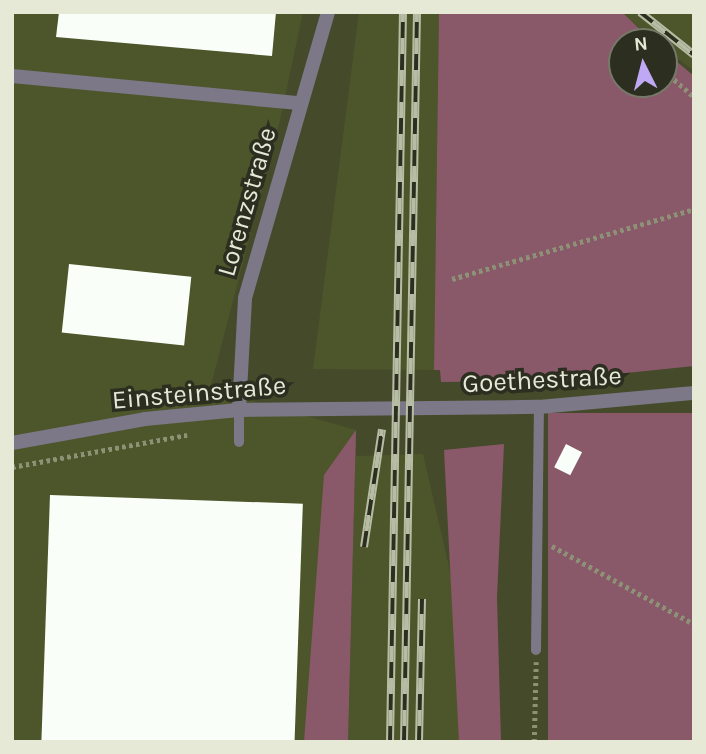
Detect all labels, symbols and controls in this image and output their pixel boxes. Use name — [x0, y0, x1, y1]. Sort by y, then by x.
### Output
north arrow — [608, 28, 678, 98]
text: N — [633, 32, 649, 56]
street label: Lorenzstraße — [211, 124, 283, 280]
street label: Goethestraße — [462, 360, 622, 400]
street label: Einsteinstraße — [111, 370, 287, 416]

